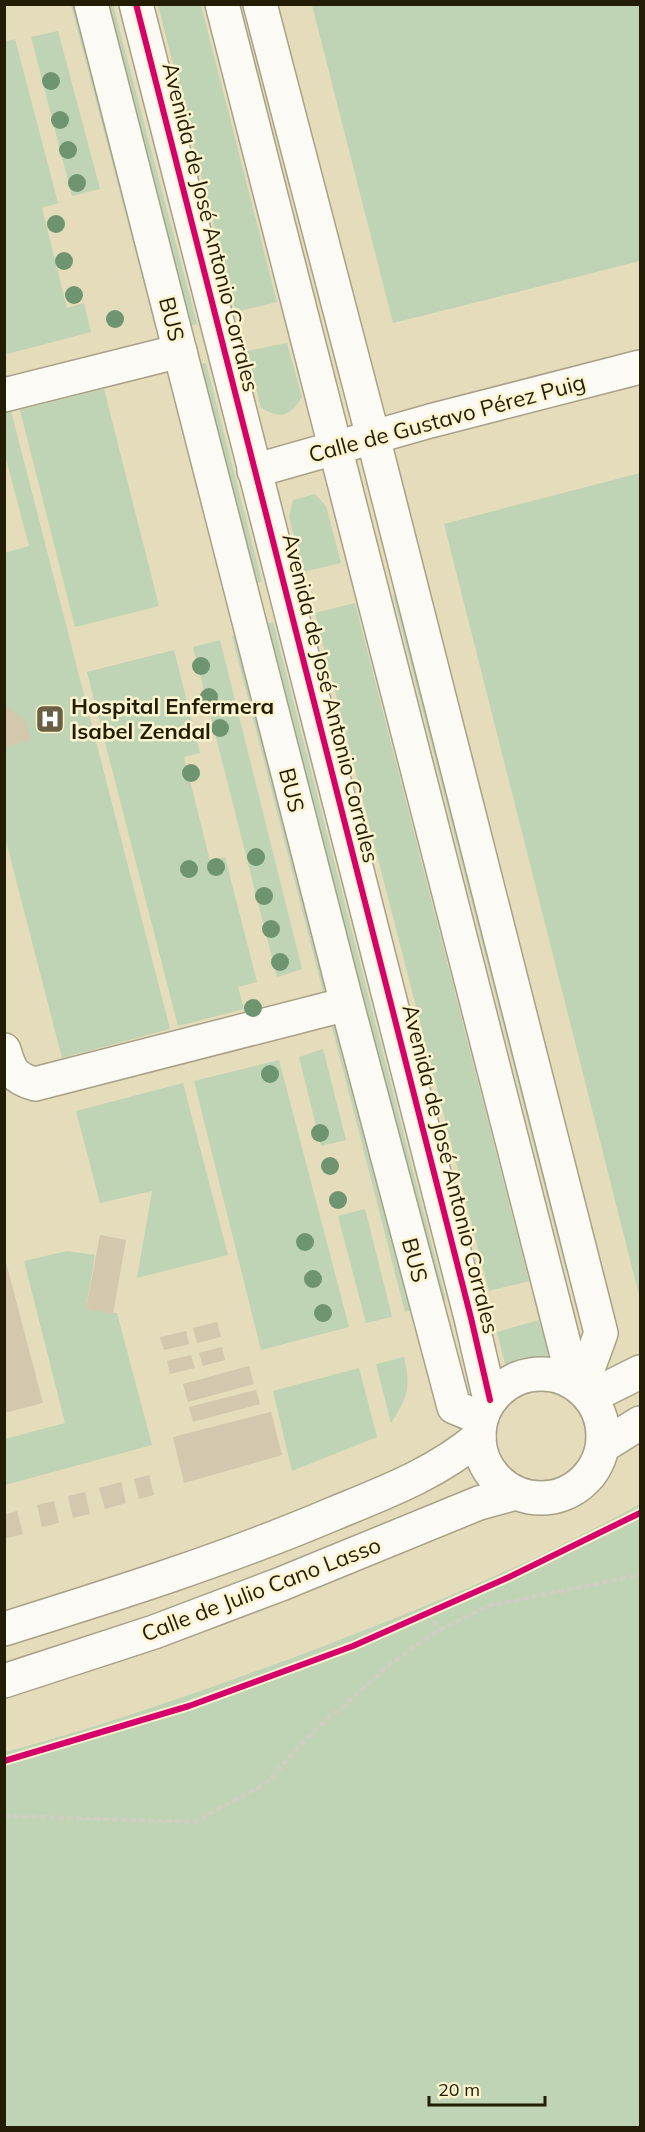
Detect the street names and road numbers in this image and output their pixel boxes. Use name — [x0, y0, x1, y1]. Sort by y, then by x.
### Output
street label: Avenida de José Antonio Corrales — [156, 59, 266, 395]
street label: BUS — [153, 294, 191, 344]
street label: Calle de Gustavo Pérez Puig — [306, 368, 588, 468]
street label: Avenida de José Antonio Corrales — [276, 530, 386, 866]
street label: BUS — [273, 765, 311, 815]
street label: Avenida de José Antonio Corrales — [396, 1001, 506, 1337]
street label: BUS — [396, 1235, 434, 1285]
street label: Calle de Julio Cano Lasso — [137, 1530, 385, 1648]

